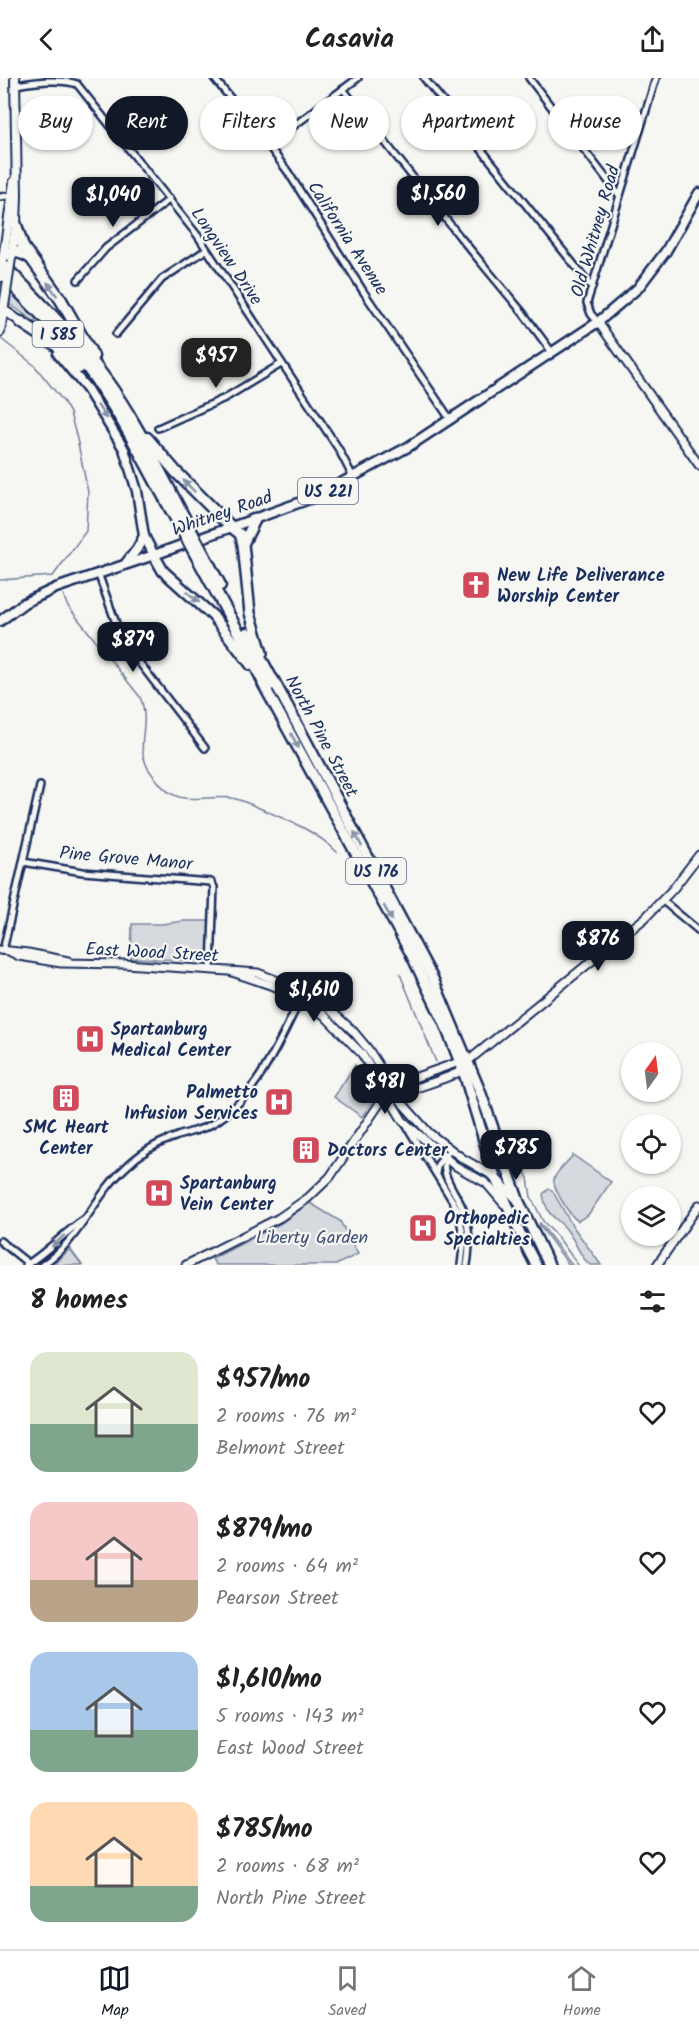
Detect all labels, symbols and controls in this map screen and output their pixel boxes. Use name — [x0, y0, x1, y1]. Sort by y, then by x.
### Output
text: Casavia — [305, 18, 394, 61]
icon: back — [30, 23, 63, 56]
icon: share — [636, 23, 669, 56]
chip: Buy — [18, 96, 93, 150]
chip: Rent — [105, 96, 188, 150]
chip: Filters — [200, 96, 297, 150]
chip: New — [309, 96, 389, 150]
chip: Apartment — [401, 96, 536, 150]
chip: House — [548, 96, 642, 150]
street label: Old Whitney Road — [564, 161, 629, 301]
street label: California Avenue — [299, 176, 395, 302]
pin: $1,560 — [389, 176, 487, 227]
pin: $1,040 — [64, 177, 162, 228]
text: $1,560 — [411, 179, 465, 211]
text: $1,040 — [86, 180, 140, 212]
street label: Longview Drive — [182, 202, 269, 312]
one-way arrow — [46, 281, 58, 297]
road number: I 585 — [32, 321, 84, 347]
pin: $957 — [180, 338, 252, 389]
text: $957 — [195, 341, 237, 373]
one-way arrow — [96, 404, 107, 420]
road number: US 221 — [298, 478, 358, 504]
one-way arrow — [183, 480, 197, 494]
street label: Whitney Road — [168, 483, 278, 545]
place label: New Life Deliverance Worship Center — [497, 562, 665, 612]
church icon: New Life Deliverance Worship Center — [460, 569, 492, 601]
one-way arrow — [185, 590, 200, 603]
pin: $879 — [97, 622, 169, 673]
text: $879 — [111, 625, 155, 657]
street label: North Pine Street — [276, 670, 366, 804]
one-way arrow — [290, 733, 300, 750]
one-way arrow — [353, 830, 363, 847]
street label: Pine Grove Manor — [58, 839, 195, 880]
road number: US 176 — [346, 858, 406, 884]
one-way arrow — [383, 904, 393, 921]
pin: $876 — [562, 921, 634, 972]
text: $876 — [576, 924, 620, 956]
street label: East Wood Street — [85, 936, 220, 972]
pin: $1,610 — [265, 972, 363, 1023]
text: $1,610 — [289, 975, 339, 1007]
place label: Spartanburg Medical Center — [111, 1016, 232, 1066]
hospital icon: Spartanburg Medical Center — [74, 1023, 106, 1055]
north arrow — [621, 1042, 681, 1102]
map controls — [621, 1042, 681, 1246]
pin: $981 — [349, 1064, 421, 1115]
text: $981 — [365, 1067, 405, 1099]
place label: Palmetto Infusion Services — [124, 1079, 259, 1129]
building icon: SMC Heart Center — [50, 1082, 82, 1114]
hospital icon: Palmetto Infusion Services — [263, 1086, 295, 1118]
place label: SMC Heart Center — [23, 1114, 110, 1164]
button: locate — [621, 1114, 681, 1174]
pin: $785 — [480, 1130, 552, 1181]
text: $785 — [494, 1133, 538, 1165]
building icon: Doctors Center — [290, 1134, 322, 1166]
place label: Doctors Center — [327, 1137, 449, 1166]
place label: Spartanburg Vein Center — [180, 1170, 277, 1220]
hospital icon: Spartanburg Vein Center — [143, 1177, 175, 1209]
button: layers — [621, 1186, 681, 1246]
place label: Orthopedic Specialties — [444, 1205, 530, 1255]
hospital icon: Orthopedic Specialties — [407, 1212, 439, 1244]
park label: Liberty Garden — [256, 1224, 368, 1253]
one-way arrow — [51, 1234, 66, 1247]
text: 8 homes — [30, 1280, 128, 1322]
icon: filters — [636, 1285, 669, 1318]
text: $957/mo — [216, 1359, 310, 1401]
icon: home — [78, 1376, 150, 1448]
icon: heart — [636, 1396, 669, 1429]
text: 2 rooms · 76 m² — [216, 1401, 356, 1433]
text: Belmont Street — [216, 1433, 345, 1465]
text: $879/mo — [216, 1509, 313, 1551]
icon: home — [78, 1526, 150, 1598]
icon: heart — [636, 1546, 669, 1579]
text: 2 rooms · 64 m² — [216, 1551, 358, 1583]
text: Pearson Street — [216, 1583, 339, 1615]
text: $1,610/mo — [216, 1659, 322, 1701]
icon: home — [78, 1676, 150, 1748]
icon: heart — [636, 1696, 669, 1729]
text: 5 rooms · 143 m² — [216, 1701, 364, 1733]
text: East Wood Street — [216, 1733, 364, 1765]
text: $785/mo — [216, 1809, 313, 1851]
icon: home — [78, 1826, 150, 1898]
icon: heart — [636, 1846, 669, 1879]
text: 2 rooms · 68 m² — [216, 1851, 359, 1883]
text: North Pine Street — [216, 1883, 366, 1915]
tab: Map — [98, 1962, 131, 2023]
tab: Saved — [328, 1962, 366, 2023]
tab: Home — [563, 1962, 601, 2023]

